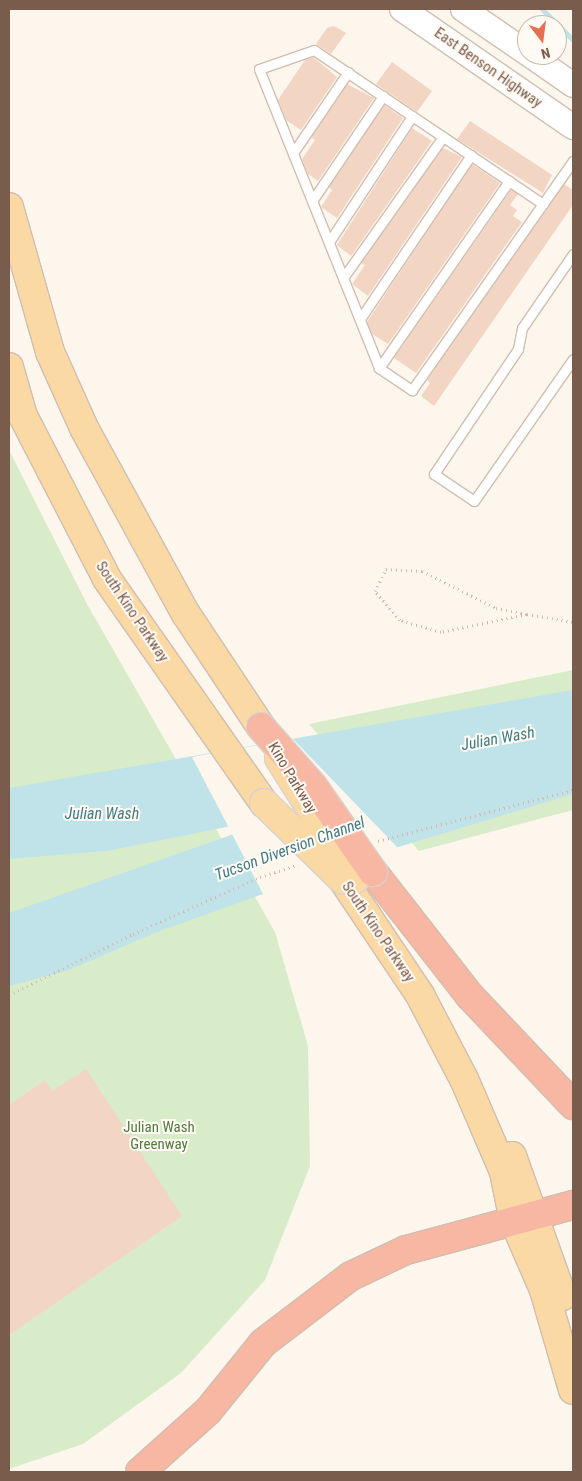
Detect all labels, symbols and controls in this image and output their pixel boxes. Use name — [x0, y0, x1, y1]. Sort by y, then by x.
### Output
north arrow — [517, 15, 567, 65]
street label: East Benson Highway — [431, 24, 545, 112]
text: N — [539, 45, 552, 62]
street label: South Kino Parkway — [92, 558, 172, 666]
water label: Julian Wash — [460, 723, 536, 755]
street label: Kino Parkway — [264, 739, 320, 817]
water label: Julian Wash — [65, 804, 139, 824]
water label: Tucson Diversion Channel — [212, 813, 368, 885]
street label: South Kino Parkway — [338, 878, 418, 986]
park label: Julian Wash Greenway — [123, 1118, 195, 1153]

